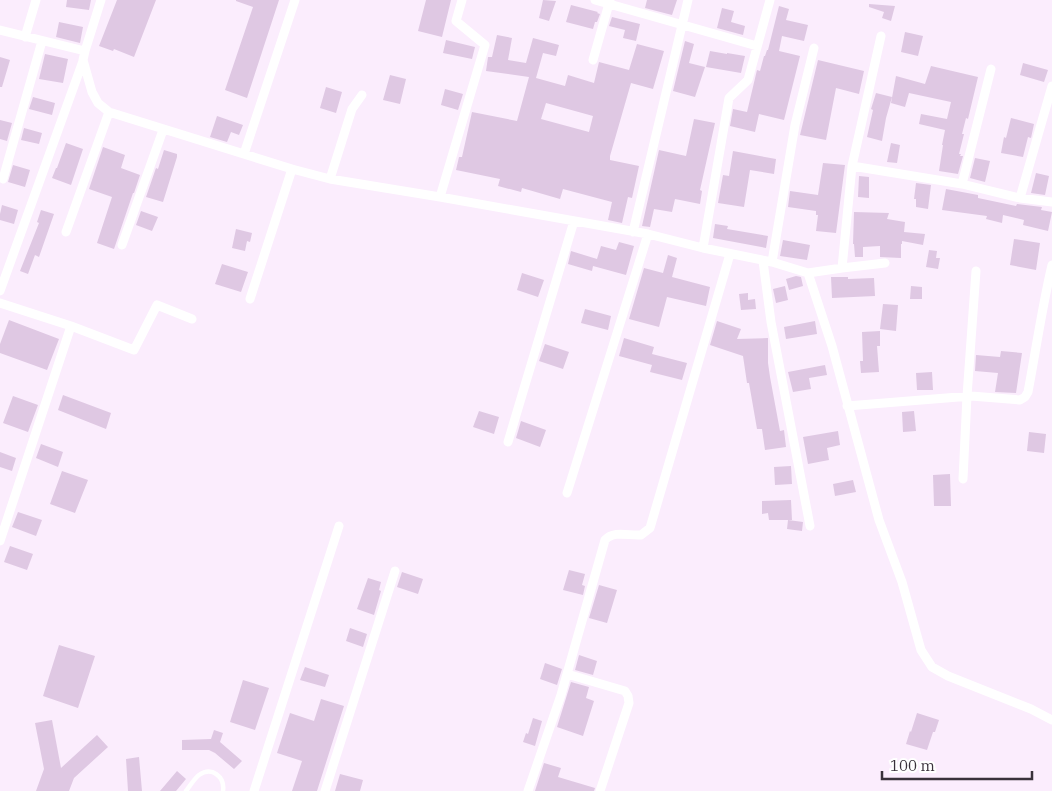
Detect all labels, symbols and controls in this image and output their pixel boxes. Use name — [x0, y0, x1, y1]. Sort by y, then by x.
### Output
scale bar — [882, 748, 1032, 780]
text: 100 m — [890, 756, 935, 775]

